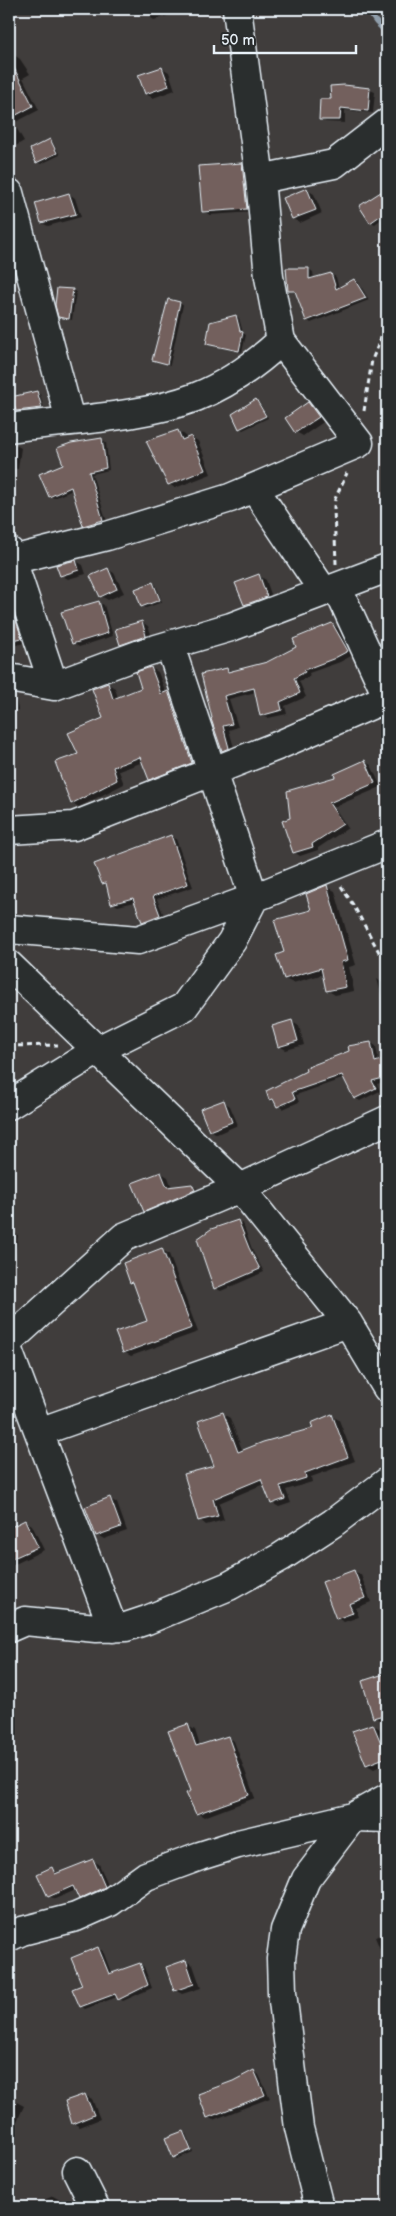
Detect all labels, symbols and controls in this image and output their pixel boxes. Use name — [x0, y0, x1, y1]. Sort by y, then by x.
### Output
scale bar — [214, 22, 356, 54]
text: 50 m — [221, 31, 255, 50]

